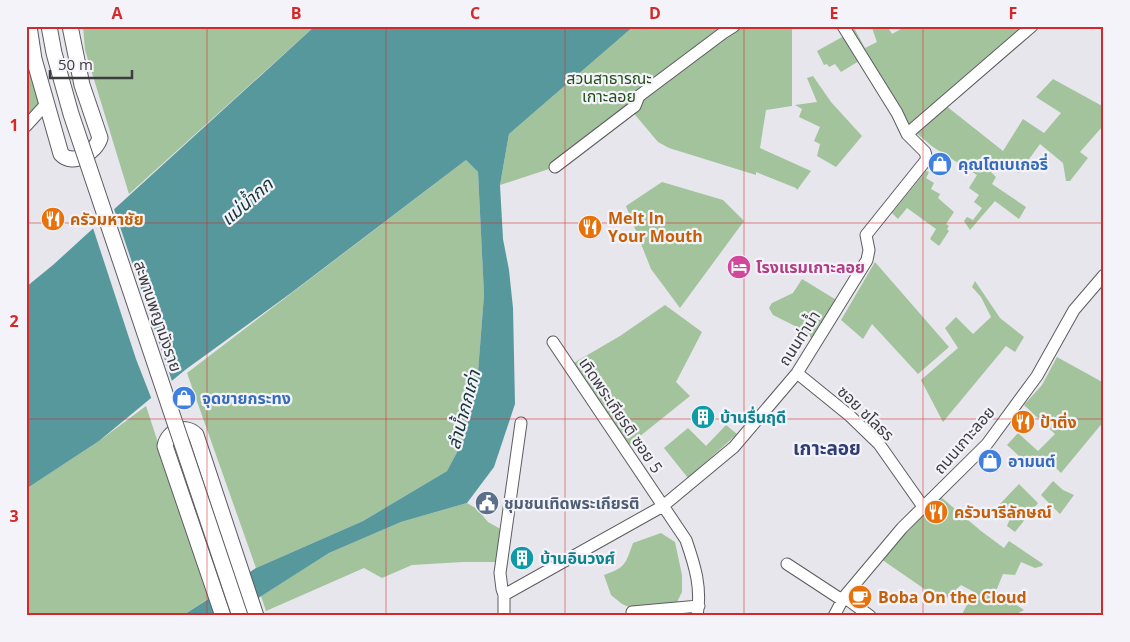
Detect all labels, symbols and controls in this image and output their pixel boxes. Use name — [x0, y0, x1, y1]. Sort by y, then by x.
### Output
text: A — [111, 2, 123, 24]
text: B — [291, 2, 301, 24]
text: C — [470, 2, 480, 24]
text: D — [649, 2, 661, 24]
text: E — [830, 2, 839, 24]
text: F — [1009, 2, 1017, 24]
scale bar — [50, 48, 132, 80]
text: 50 m — [58, 54, 93, 74]
park label: สวนสาธารณะ เกาะลอย — [566, 67, 652, 107]
text: 1 — [9, 114, 19, 136]
shop icon: คุณโตเบเกอรี่ — [927, 151, 953, 177]
place label: คุณโตเบเกอรี่ — [958, 153, 1048, 175]
water label: แม่น้ำกก — [215, 171, 278, 230]
restaurant icon: ครัวมหาชัย — [40, 206, 66, 232]
place label: Melt In Your Mouth — [608, 207, 703, 247]
place label: ครัวมหาชัย — [70, 208, 144, 230]
restaurant icon: Melt In Your Mouth — [577, 214, 603, 240]
hotel icon: โรงแรมเกาะลอย — [726, 254, 752, 280]
place label: โรงแรมเกาะลอย — [756, 256, 865, 278]
street label: สะพานพญามังราย — [129, 257, 187, 375]
street label: ถนนท่าน้ำ — [773, 306, 825, 370]
text: 2 — [9, 310, 19, 332]
street label: เทิดพระเกียรติ ซอย 5 — [574, 353, 668, 477]
water label: ลำน้ำกกเก่า — [441, 367, 485, 452]
street label: ซอย ชโลธร — [833, 380, 899, 446]
shop icon: จุดขายกระทง — [171, 385, 197, 411]
place label: จุดขายกระทง — [202, 387, 291, 409]
street label: ถนนเกาะลอย — [928, 401, 1000, 479]
building icon: บ้านรื่นฤดี — [690, 404, 716, 430]
place label: บ้านรื่นฤดี — [720, 406, 786, 428]
restaurant icon: ป้าติ่ง — [1010, 409, 1036, 435]
place label: ป้าติ่ง — [1040, 411, 1077, 433]
district label: เกาะลอย — [793, 435, 861, 461]
shop icon: อามนต์ — [977, 448, 1003, 474]
place label: อามนต์ — [1008, 450, 1056, 472]
public building icon: ชุมชนเทิดพระเกียรติ — [474, 490, 500, 516]
place label: ชุมชนเทิดพระเกียรติ — [504, 492, 640, 514]
restaurant icon: ครัวนารีลักษณ์ — [923, 499, 949, 525]
place label: ครัวนารีลักษณ์ — [954, 501, 1052, 523]
text: 3 — [9, 505, 19, 527]
building icon: บ้านอินวงศ์ — [509, 545, 535, 571]
place label: บ้านอินวงศ์ — [540, 547, 615, 569]
cafe icon: Boba On the Cloud — [847, 584, 873, 610]
place label: Boba On the Cloud — [878, 586, 1027, 608]

